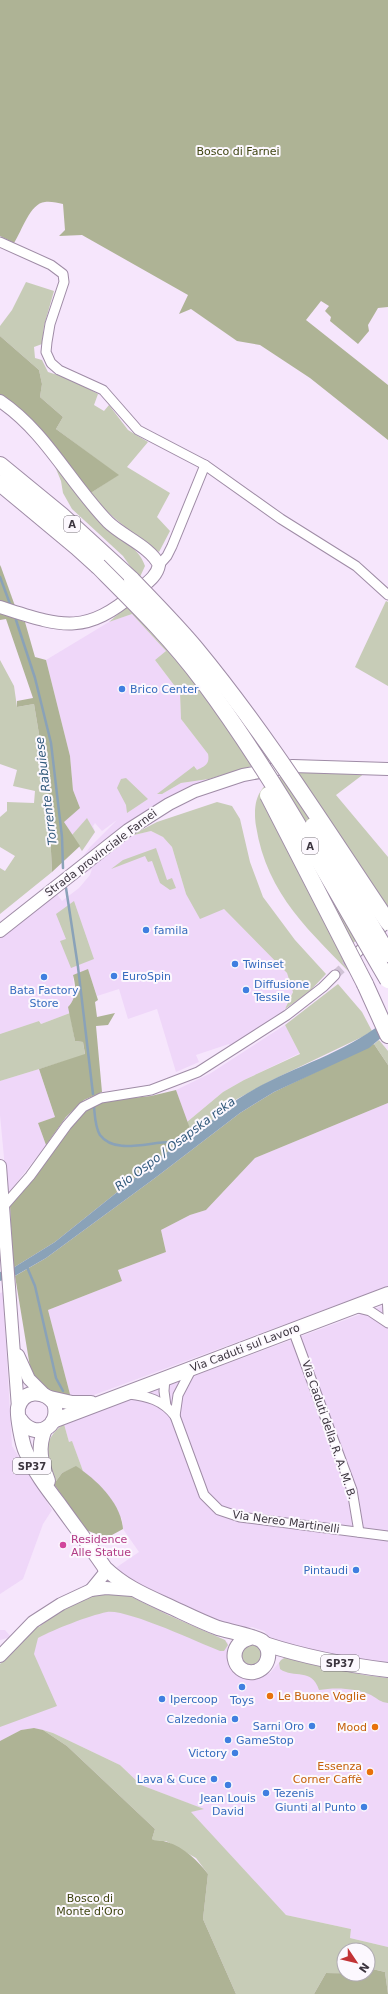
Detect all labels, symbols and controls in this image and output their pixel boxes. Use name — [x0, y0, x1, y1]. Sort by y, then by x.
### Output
park label: Bosco di Farnei — [197, 145, 280, 158]
road number: A — [64, 516, 80, 532]
place label: Brico Center — [130, 683, 199, 696]
marker: Brico Center — [117, 684, 127, 694]
water label: Torrente Rabuiese — [32, 736, 60, 846]
street label: Strada provinciale Farnei — [43, 807, 159, 899]
road number: A — [302, 838, 318, 854]
place label: famila — [154, 924, 188, 937]
marker: famila — [141, 925, 151, 935]
place label: Twinset — [242, 958, 284, 971]
marker: Twinset — [230, 959, 240, 969]
place label: EuroSpin — [122, 970, 171, 983]
marker: EuroSpin — [109, 971, 119, 981]
marker: Bata Factory Store — [39, 972, 49, 982]
place label: Diffusione Tessile — [253, 978, 310, 1004]
place label: Bata Factory Store — [9, 984, 79, 1010]
marker: Diffusione Tessile — [241, 985, 251, 995]
water label: Rio Ospo / Osapska reka — [112, 1094, 238, 1194]
street label: Via Caduti sul Lavoro — [188, 1321, 302, 1375]
street label: Via Caduti della R. A. M. B. — [299, 1359, 359, 1501]
road number: SP37 — [13, 1458, 51, 1474]
street label: Via Nereo Martinelli — [232, 1508, 340, 1536]
place label: Residence Alle Statue — [71, 1533, 131, 1559]
marker: Residence Alle Statue — [58, 1540, 68, 1550]
place label: Pintaudi — [304, 1564, 348, 1577]
marker: Pintaudi — [351, 1565, 361, 1575]
road number: SP37 — [321, 1655, 359, 1671]
marker: Toys — [237, 1682, 247, 1692]
place label: Le Buone Voglie — [278, 1690, 366, 1703]
marker: Le Buone Voglie — [265, 1691, 275, 1701]
place label: Ipercoop — [170, 1693, 218, 1706]
marker: Ipercoop — [157, 1694, 167, 1704]
place label: Toys — [229, 1694, 254, 1707]
place label: Calzedonia — [167, 1713, 227, 1726]
marker: Calzedonia — [230, 1714, 240, 1724]
place label: Sarni Oro — [253, 1720, 304, 1733]
marker: Sarni Oro — [307, 1721, 317, 1731]
place label: Mood — [337, 1721, 367, 1734]
marker: Mood — [370, 1722, 380, 1732]
place label: GameStop — [236, 1734, 294, 1747]
marker: GameStop — [223, 1735, 233, 1745]
place label: Victory — [189, 1747, 227, 1760]
marker: Victory — [230, 1748, 240, 1758]
place label: Essenza Corner Caffè — [293, 1760, 362, 1786]
marker: Essenza Corner Caffè — [365, 1767, 375, 1777]
place label: Lava & Cuce — [137, 1773, 206, 1786]
marker: Lava & Cuce — [209, 1774, 219, 1784]
marker: Jean Louis David — [223, 1780, 233, 1790]
place label: Tezenis — [273, 1787, 314, 1800]
marker: Tezenis — [261, 1788, 271, 1798]
place label: Jean Louis David — [199, 1792, 256, 1818]
place label: Giunti al Punto — [275, 1801, 356, 1814]
marker: Giunti al Punto — [359, 1802, 369, 1812]
park label: Bosco di Monte d'Oro — [56, 1892, 124, 1918]
north arrow — [336, 1942, 376, 1982]
text: N — [356, 1960, 372, 1975]

